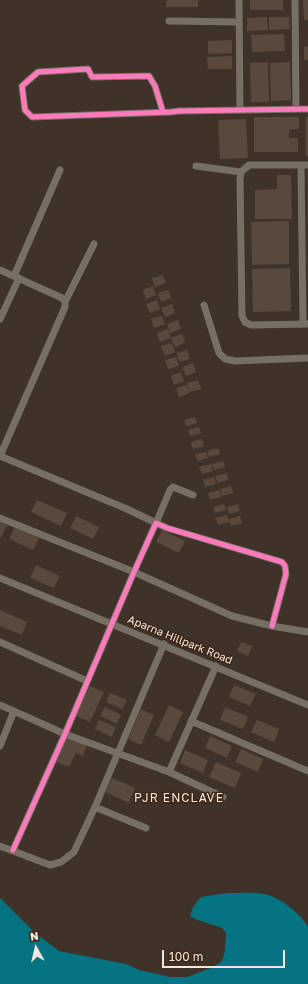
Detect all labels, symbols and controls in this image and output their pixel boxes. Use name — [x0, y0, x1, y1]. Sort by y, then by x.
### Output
street label: Aparna Hillpark Road — [126, 613, 234, 667]
district label: PJR ENCLAVE — [134, 791, 224, 805]
north arrow — [16, 928, 56, 968]
text: N — [29, 929, 39, 943]
scale bar — [164, 942, 287, 968]
text: 100 m — [169, 949, 203, 964]

